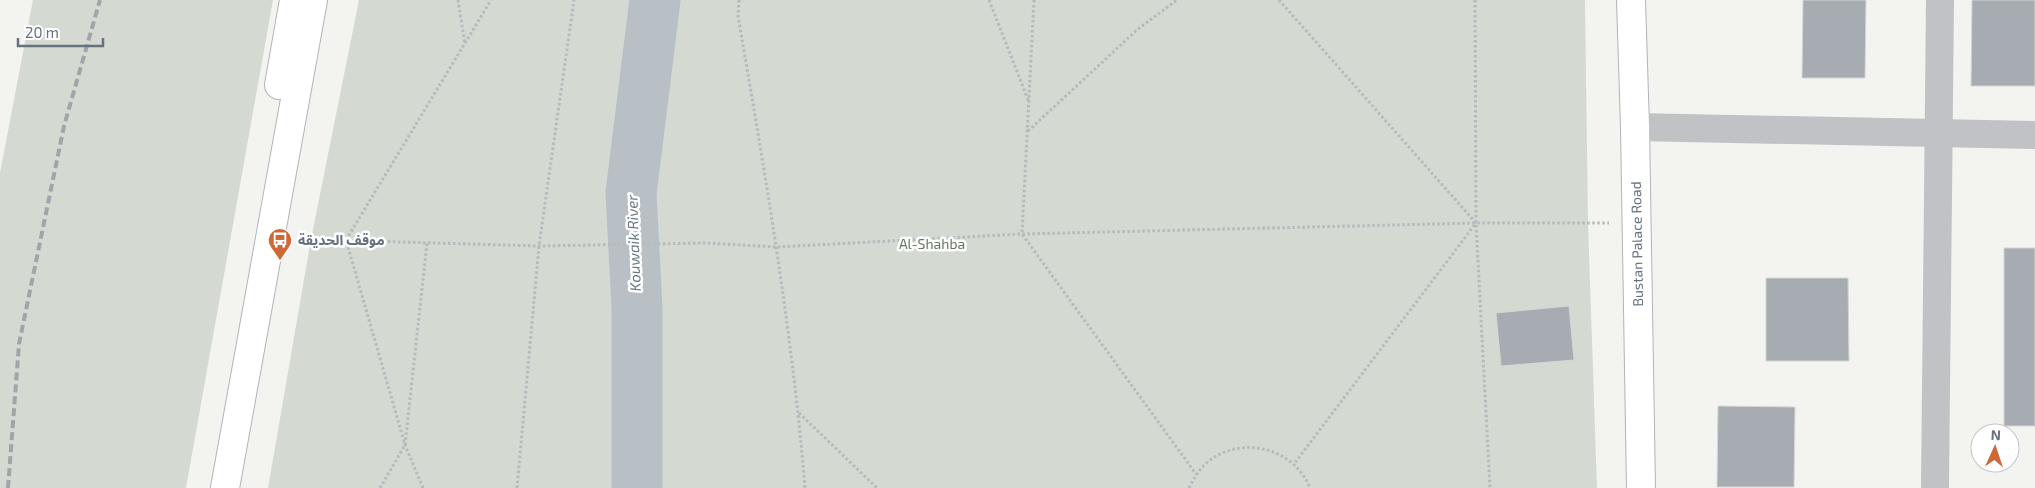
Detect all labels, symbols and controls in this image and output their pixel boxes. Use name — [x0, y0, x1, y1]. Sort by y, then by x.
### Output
scale bar — [18, 15, 102, 47]
text: 20 m — [25, 23, 59, 41]
street label: Bustan Palace Road — [1627, 181, 1646, 307]
water label: Kouwaik River — [622, 193, 644, 292]
bus stop icon: موقف الحديقة — [267, 227, 293, 261]
place label: موقف الحديقة — [298, 231, 385, 248]
park label: Al-Shahba — [899, 235, 965, 252]
north arrow — [1970, 423, 2020, 473]
text: N — [1990, 426, 2001, 443]

